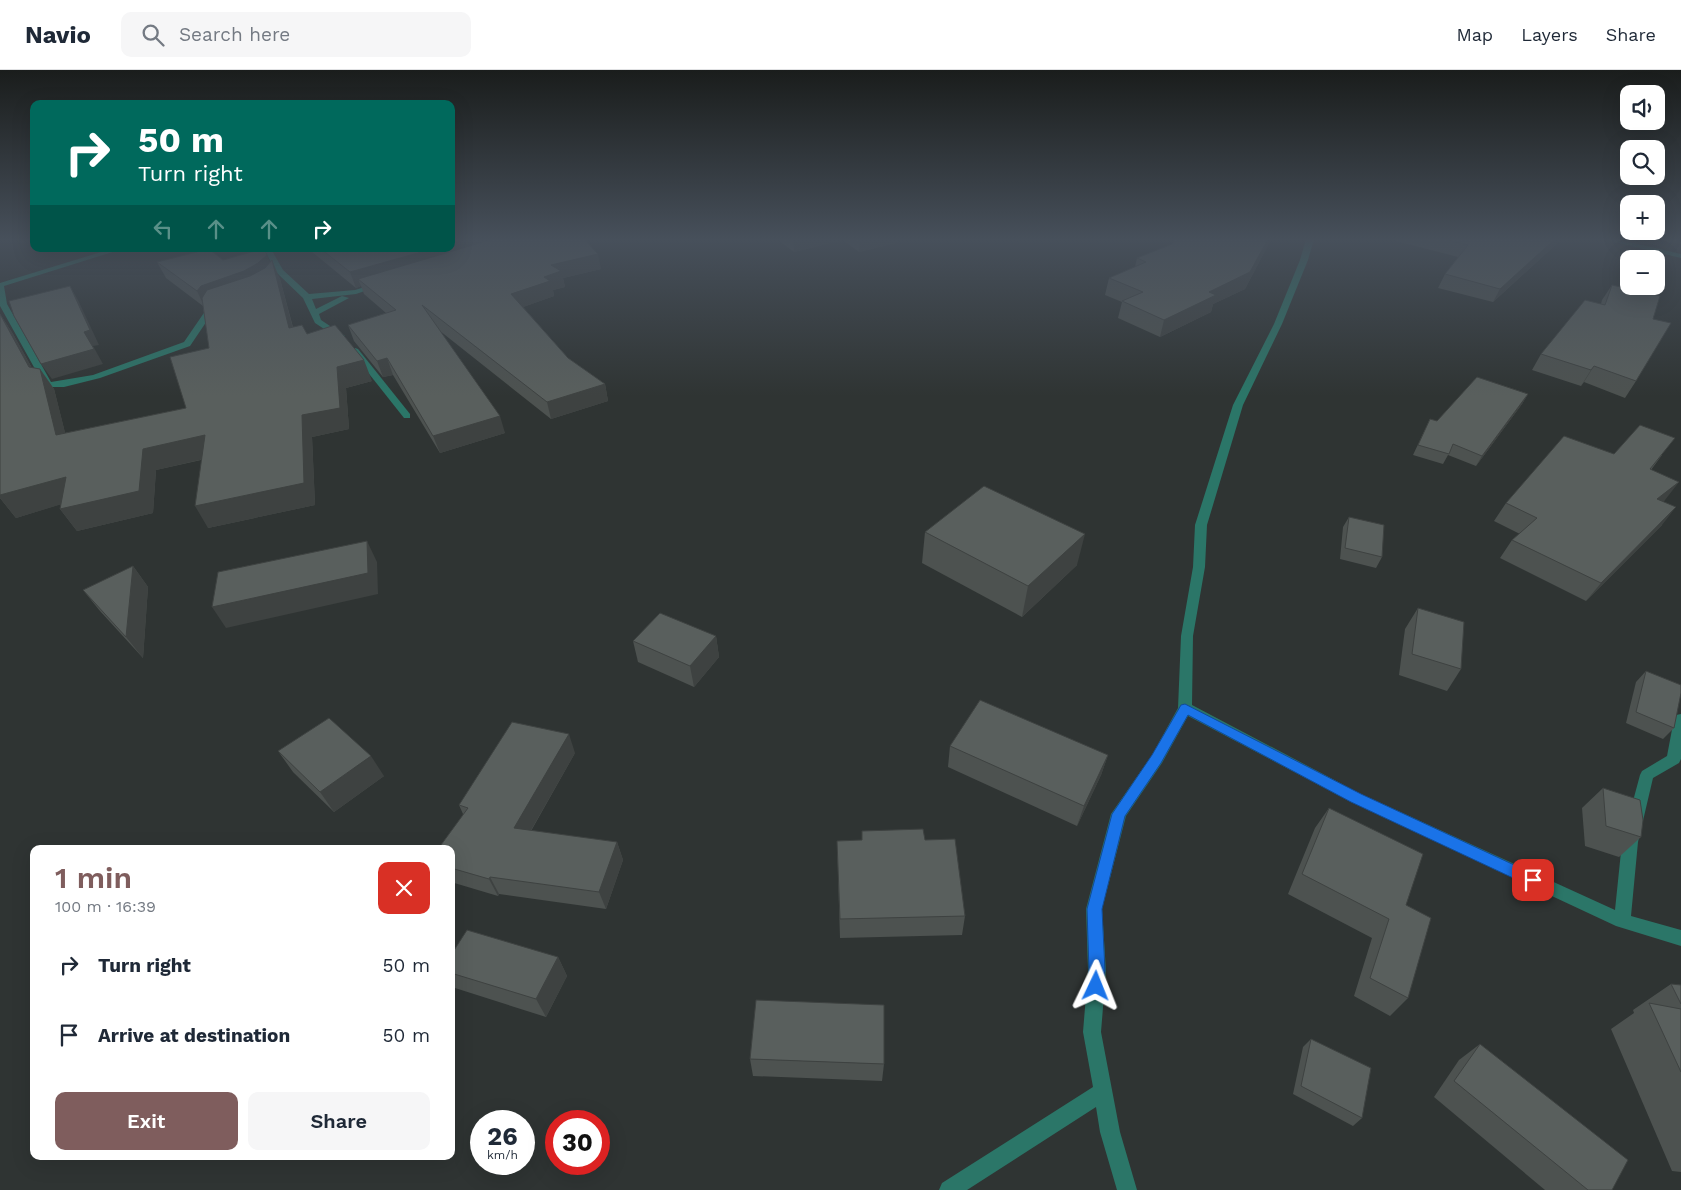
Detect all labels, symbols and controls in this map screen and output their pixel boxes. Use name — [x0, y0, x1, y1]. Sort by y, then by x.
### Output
search box — [121, 12, 471, 57]
text: Navio — [25, 21, 91, 49]
icon: search — [139, 21, 167, 49]
text: Search here — [179, 23, 290, 46]
text: Map — [1456, 24, 1493, 45]
text: Layers — [1521, 24, 1578, 45]
text: Share — [1606, 24, 1656, 45]
map controls — [1620, 85, 1665, 295]
button: sound — [1620, 85, 1665, 130]
text: 50 m — [138, 119, 224, 161]
icon: right — [55, 120, 120, 185]
button: search — [1620, 140, 1665, 185]
text: Turn right — [138, 161, 243, 186]
button: + — [1620, 195, 1665, 240]
icon: left — [149, 215, 177, 243]
icon: ahead — [202, 215, 230, 243]
icon: ahead — [255, 215, 283, 243]
icon: right — [308, 215, 336, 243]
button: − — [1620, 250, 1665, 295]
pin — [1512, 859, 1554, 901]
text: 1 min — [55, 860, 132, 895]
button: close — [378, 862, 430, 914]
icon: arrive — [1519, 866, 1547, 894]
text: 100 m · 16:39 — [55, 897, 156, 916]
icon: right — [55, 951, 83, 979]
text: Turn right — [98, 954, 191, 977]
text: 50 m — [383, 954, 430, 977]
position arrow — [1069, 959, 1121, 1011]
icon: arrive — [55, 1021, 83, 1049]
text: Arrive at destination — [98, 1024, 290, 1047]
text: 50 m — [383, 1024, 430, 1047]
button: Exit — [55, 1092, 238, 1150]
button: Share — [248, 1092, 430, 1150]
speed limit sign: 30 — [545, 1110, 610, 1175]
text: 26 — [487, 1122, 518, 1151]
text: km/h — [487, 1148, 518, 1162]

